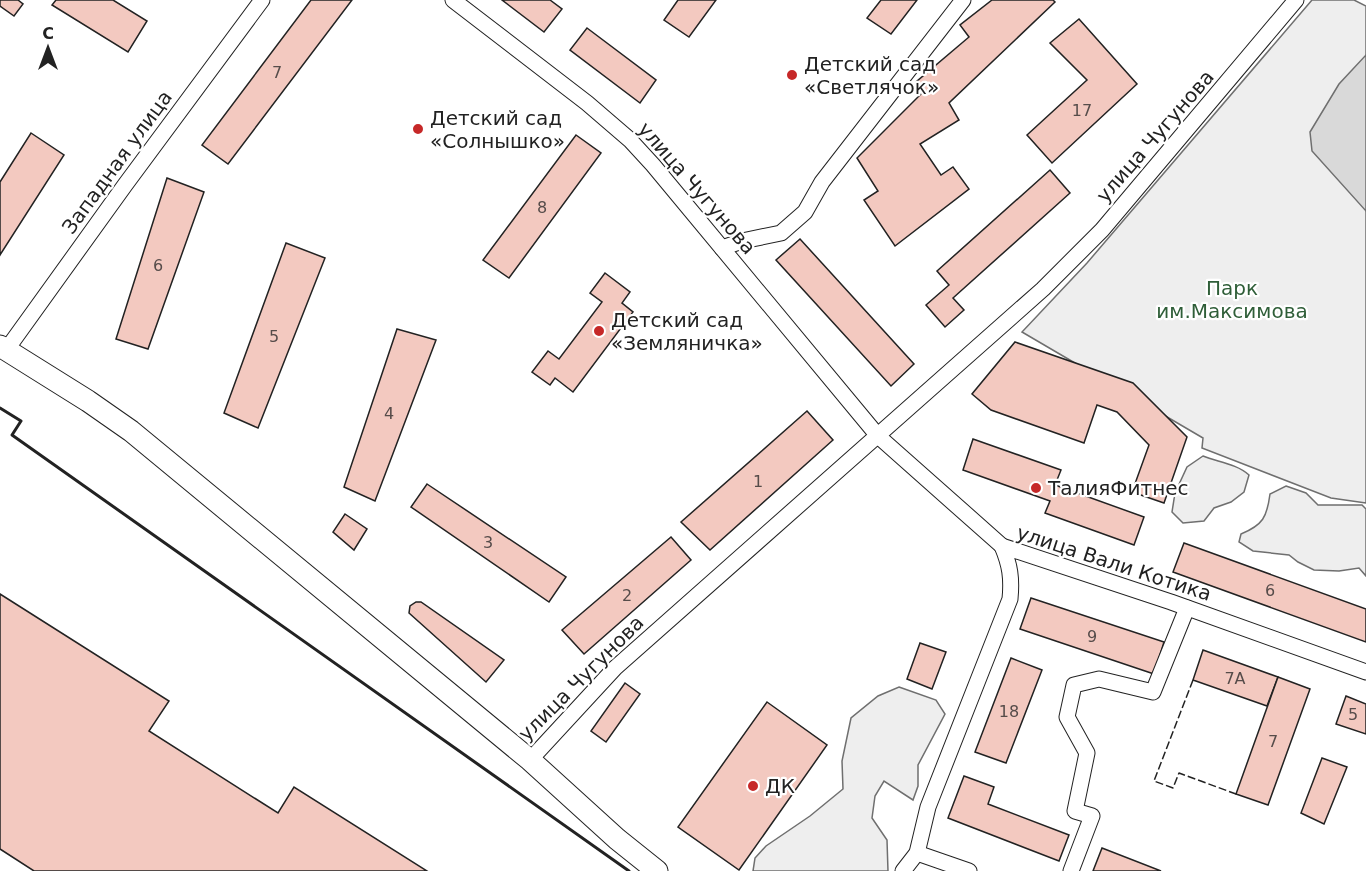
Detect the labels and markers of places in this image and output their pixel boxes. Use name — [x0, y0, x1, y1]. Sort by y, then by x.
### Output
place label: Детский сад «Светлячок» — [804, 52, 939, 99]
marker: Детский сад «Светлячок» — [785, 68, 799, 82]
place label: Детский сад «Солнышко» — [430, 106, 565, 153]
marker: Детский сад «Солнышко» — [411, 122, 425, 136]
place label: Детский сад «Земляничка» — [611, 308, 763, 355]
marker: Детский сад «Земляничка» — [592, 324, 606, 338]
place label: ТалияФитнес — [1047, 476, 1189, 500]
marker: ТалияФитнес — [1029, 481, 1043, 495]
place label: ДК — [765, 774, 795, 798]
marker: ДК — [746, 779, 760, 793]

